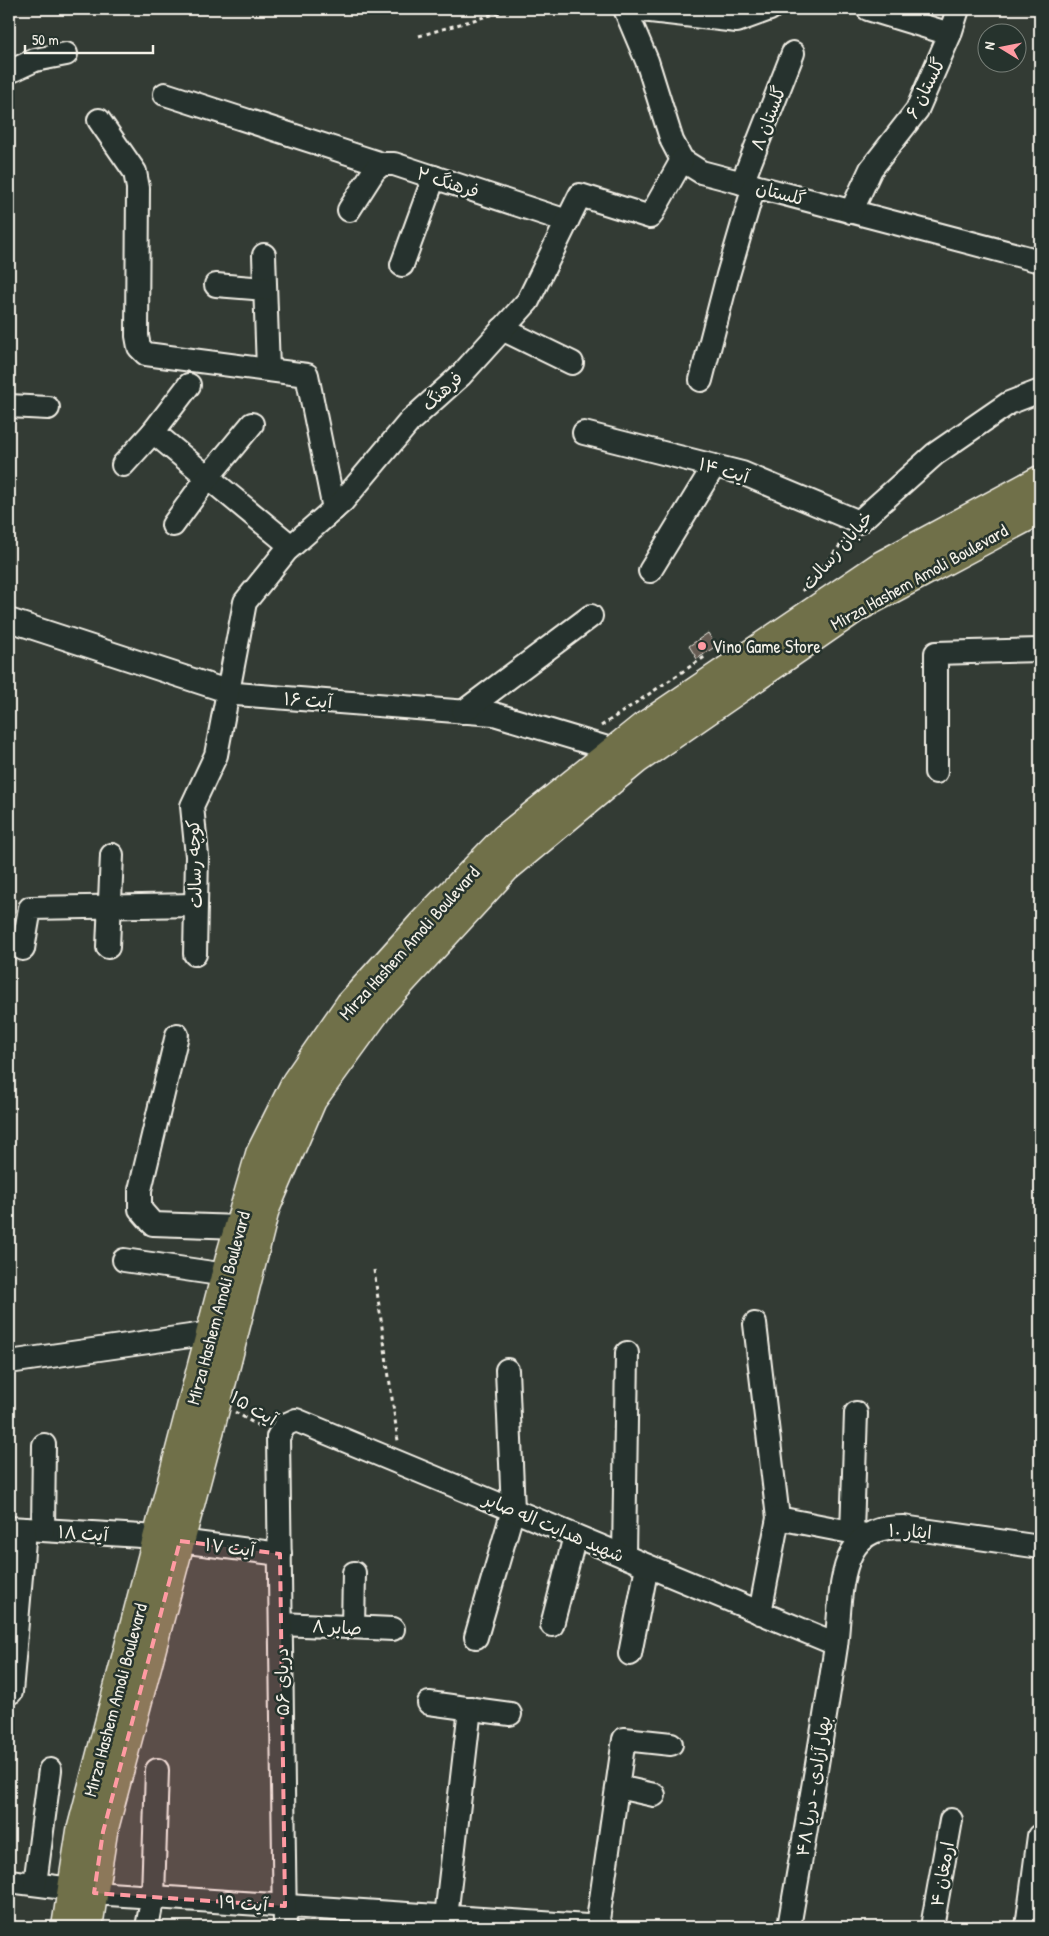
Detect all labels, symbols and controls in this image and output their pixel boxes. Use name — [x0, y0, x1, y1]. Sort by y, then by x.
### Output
scale bar — [25, 22, 152, 54]
north arrow — [976, 22, 1026, 72]
text: 50 m — [32, 29, 59, 50]
text: N — [979, 40, 999, 51]
street label: گلستان ۶ — [899, 53, 951, 123]
street label: گلستان ۸ — [744, 82, 792, 154]
street label: فرهنگ ۲ — [414, 160, 482, 204]
street label: گلستان — [753, 174, 809, 212]
street label: فرهنگ — [416, 366, 468, 416]
street label: آيت ۱۴ — [696, 451, 754, 490]
street label: خیابان رسالت — [796, 505, 878, 595]
street label: Mirza Hashem Amoli Boulevard — [826, 518, 1012, 636]
place label: Vino Game Store — [712, 634, 821, 659]
marker: Vino Game Store — [696, 640, 708, 652]
street label: آیت ۱۶ — [283, 686, 335, 714]
street label: کوچه رسالت — [180, 819, 208, 909]
street label: Mirza Hashem Amoli Boulevard — [333, 861, 485, 1025]
street label: Mirza Hashem Amoli Boulevard — [180, 1209, 256, 1407]
street label: آیت ۱۵ — [226, 1385, 283, 1432]
street label: شهید هدایت اله صابر — [478, 1485, 628, 1568]
street label: ایثار ۱۰ — [888, 1517, 932, 1545]
street label: آیت ۱۸ — [57, 1519, 111, 1547]
street label: آیت ۱۷ — [203, 1532, 258, 1563]
street label: Mirza Hashem Amoli Boulevard — [77, 1601, 153, 1799]
street label: صابر ۸ — [312, 1613, 362, 1641]
street label: دریای ۵۶ — [269, 1648, 295, 1716]
street label: بهار آزادی - دریا ۴۸ — [790, 1714, 836, 1858]
street label: ارمغان ۴ — [924, 1840, 960, 1908]
street label: آیت ۱۹ — [218, 1889, 270, 1917]

